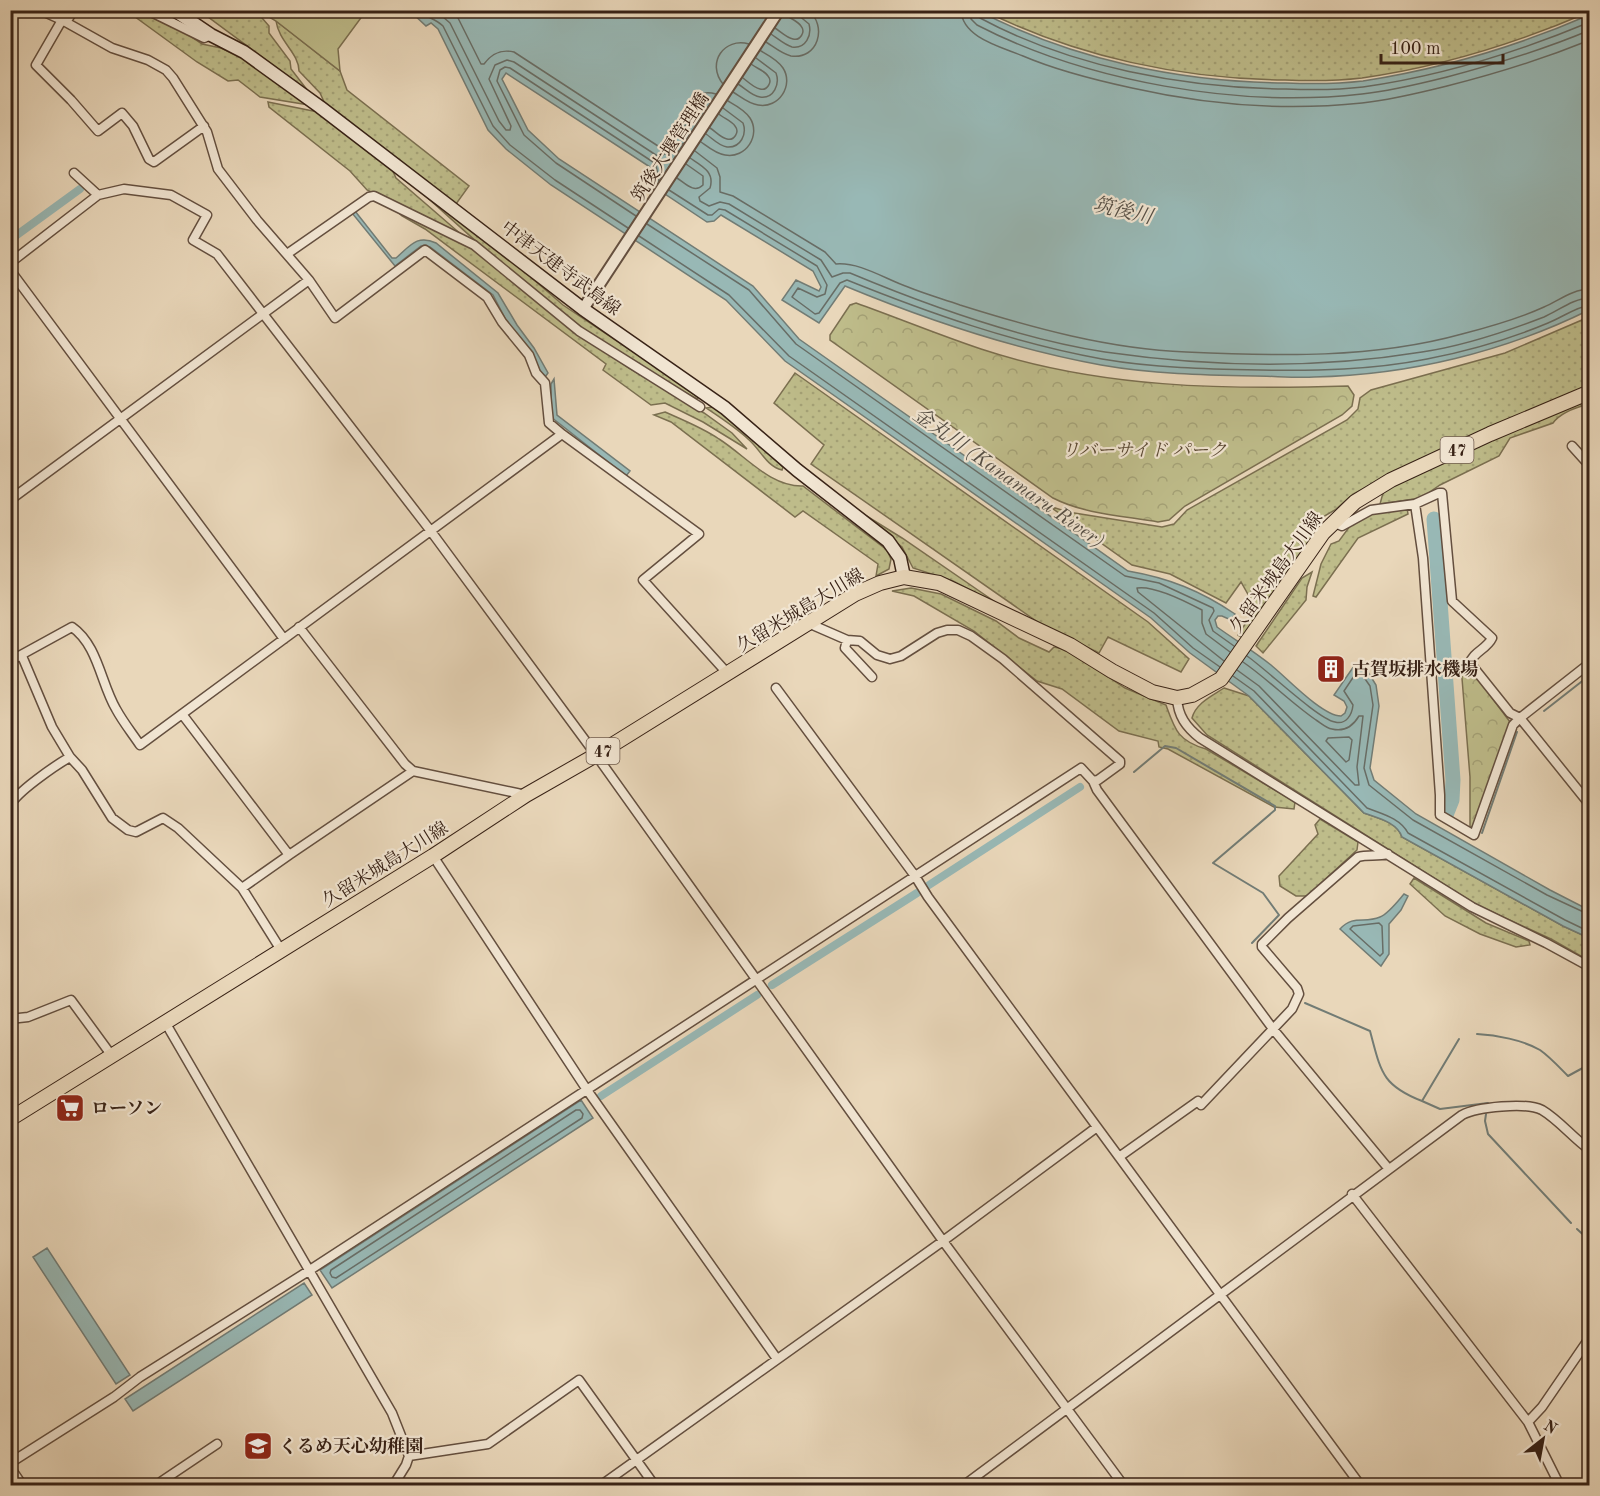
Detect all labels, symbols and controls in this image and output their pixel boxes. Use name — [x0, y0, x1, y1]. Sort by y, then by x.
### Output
scale bar — [1381, 27, 1502, 65]
text: 100 m — [1390, 40, 1441, 58]
street label: 筑後大堰管理橋 — [627, 89, 713, 205]
water label: 筑後川 — [1091, 194, 1156, 229]
street label: 中津天建寺武島線 — [497, 217, 625, 319]
water label: 金丸川 (Kanamaru River) — [909, 403, 1108, 552]
road number: 47 — [1440, 437, 1474, 463]
park label: リバーサイド パーク — [1061, 442, 1227, 460]
street label: 久留米城島大川線 — [1226, 508, 1326, 636]
street label: 久留米城島大川線 — [733, 564, 867, 656]
building icon: 古賀坂排水機場 — [1315, 653, 1347, 685]
place label: 古賀坂排水機場 — [1352, 659, 1478, 679]
road number: 47 — [586, 738, 620, 764]
street label: 久留米城島大川線 — [319, 817, 451, 911]
supermarket icon: ローソン — [54, 1092, 86, 1124]
place label: ローソン — [91, 1100, 162, 1118]
north arrow — [1513, 1409, 1573, 1469]
text: N — [1540, 1418, 1560, 1438]
school or university icon: くるめ天心幼稚園 — [242, 1430, 274, 1462]
place label: くるめ天心幼稚園 — [279, 1436, 423, 1456]

